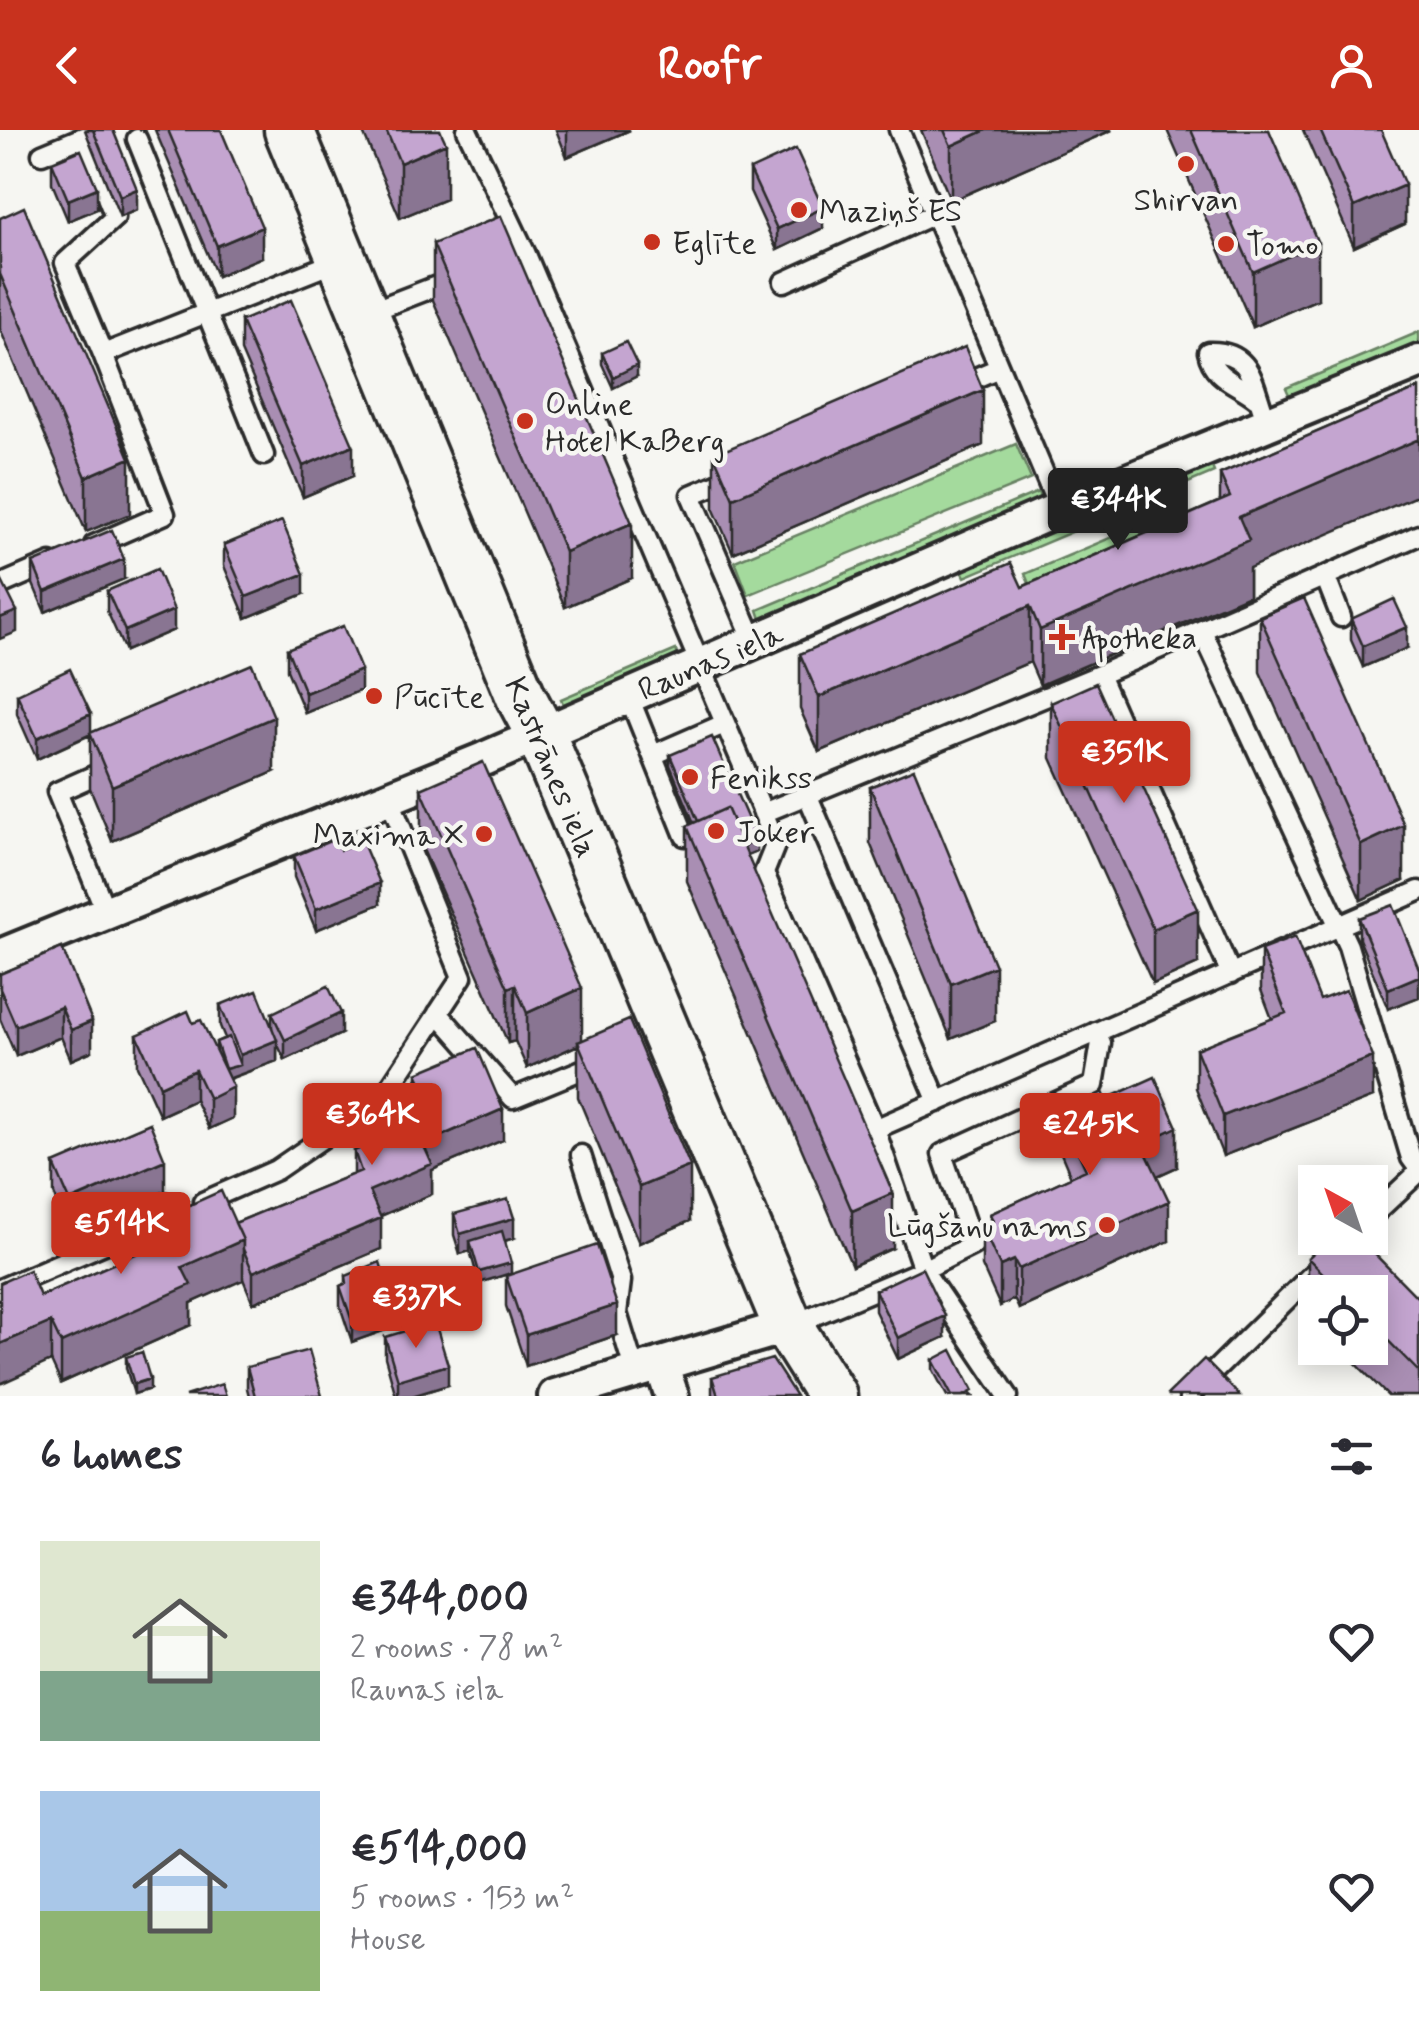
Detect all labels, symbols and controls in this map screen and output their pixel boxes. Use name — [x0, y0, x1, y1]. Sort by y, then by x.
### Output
text: Roofr — [658, 36, 761, 95]
icon: back — [40, 38, 95, 93]
icon: person — [1324, 38, 1379, 93]
marker: Shirvan — [1175, 153, 1197, 175]
place label: Shirvan — [1134, 180, 1238, 222]
place label: Maziņš ES — [819, 191, 962, 233]
marker: Maziņš ES — [788, 199, 810, 221]
place label: Eglīte — [672, 223, 757, 265]
place label: Tomo — [1246, 225, 1319, 267]
marker: Eglīte — [641, 231, 663, 253]
marker: Tomo — [1215, 233, 1237, 255]
place label: Online Hotel KaBerg — [545, 384, 725, 463]
marker: Online Hotel KaBerg — [514, 410, 536, 432]
pin: €344K — [1048, 468, 1188, 553]
text: €344K — [1070, 479, 1166, 521]
street label: Raunas iela — [632, 613, 790, 712]
place label: Apotheka — [1082, 618, 1197, 663]
marker: Apotheka — [1051, 626, 1073, 648]
street label: Kastrānes iela — [493, 671, 607, 864]
place label: Pūcīte — [394, 677, 485, 719]
marker: Pūcīte — [363, 685, 385, 707]
pin: €351K — [1054, 721, 1194, 806]
text: €351K — [1080, 732, 1168, 774]
place label: Fenikss — [710, 758, 812, 800]
marker: Fenikss — [679, 766, 701, 788]
place label: Joker — [736, 812, 814, 854]
place label: Maxima X — [313, 815, 464, 857]
marker: Joker — [705, 820, 727, 842]
marker: Maxima X — [473, 823, 495, 845]
pin: €364K — [302, 1083, 442, 1168]
pin: €245K — [1020, 1093, 1160, 1178]
text: €364K — [325, 1094, 419, 1136]
text: €245K — [1042, 1104, 1138, 1146]
north arrow — [1298, 1165, 1388, 1255]
map controls — [1298, 1165, 1388, 1365]
pin: €514K — [51, 1192, 191, 1277]
text: €514K — [73, 1203, 169, 1245]
place label: Lūgšanu nams — [887, 1206, 1087, 1248]
marker: Lūgšanu nams — [1096, 1214, 1118, 1236]
pin: €337K — [346, 1266, 486, 1351]
button: locate — [1298, 1275, 1388, 1365]
text: €337K — [371, 1277, 461, 1319]
text: 6 homes — [40, 1429, 183, 1484]
icon: filters — [1324, 1429, 1379, 1484]
text: €344,000 — [350, 1572, 529, 1627]
icon: home — [120, 1581, 240, 1701]
icon: heart — [1324, 1614, 1379, 1669]
text: 2 rooms · 78 m² — [350, 1627, 563, 1669]
text: Raunas iela — [350, 1669, 503, 1711]
text: €514,000 — [350, 1822, 527, 1877]
icon: home — [120, 1831, 240, 1951]
icon: heart — [1324, 1864, 1379, 1919]
text: 5 rooms · 153 m² — [350, 1877, 574, 1919]
text: House — [350, 1919, 426, 1961]

